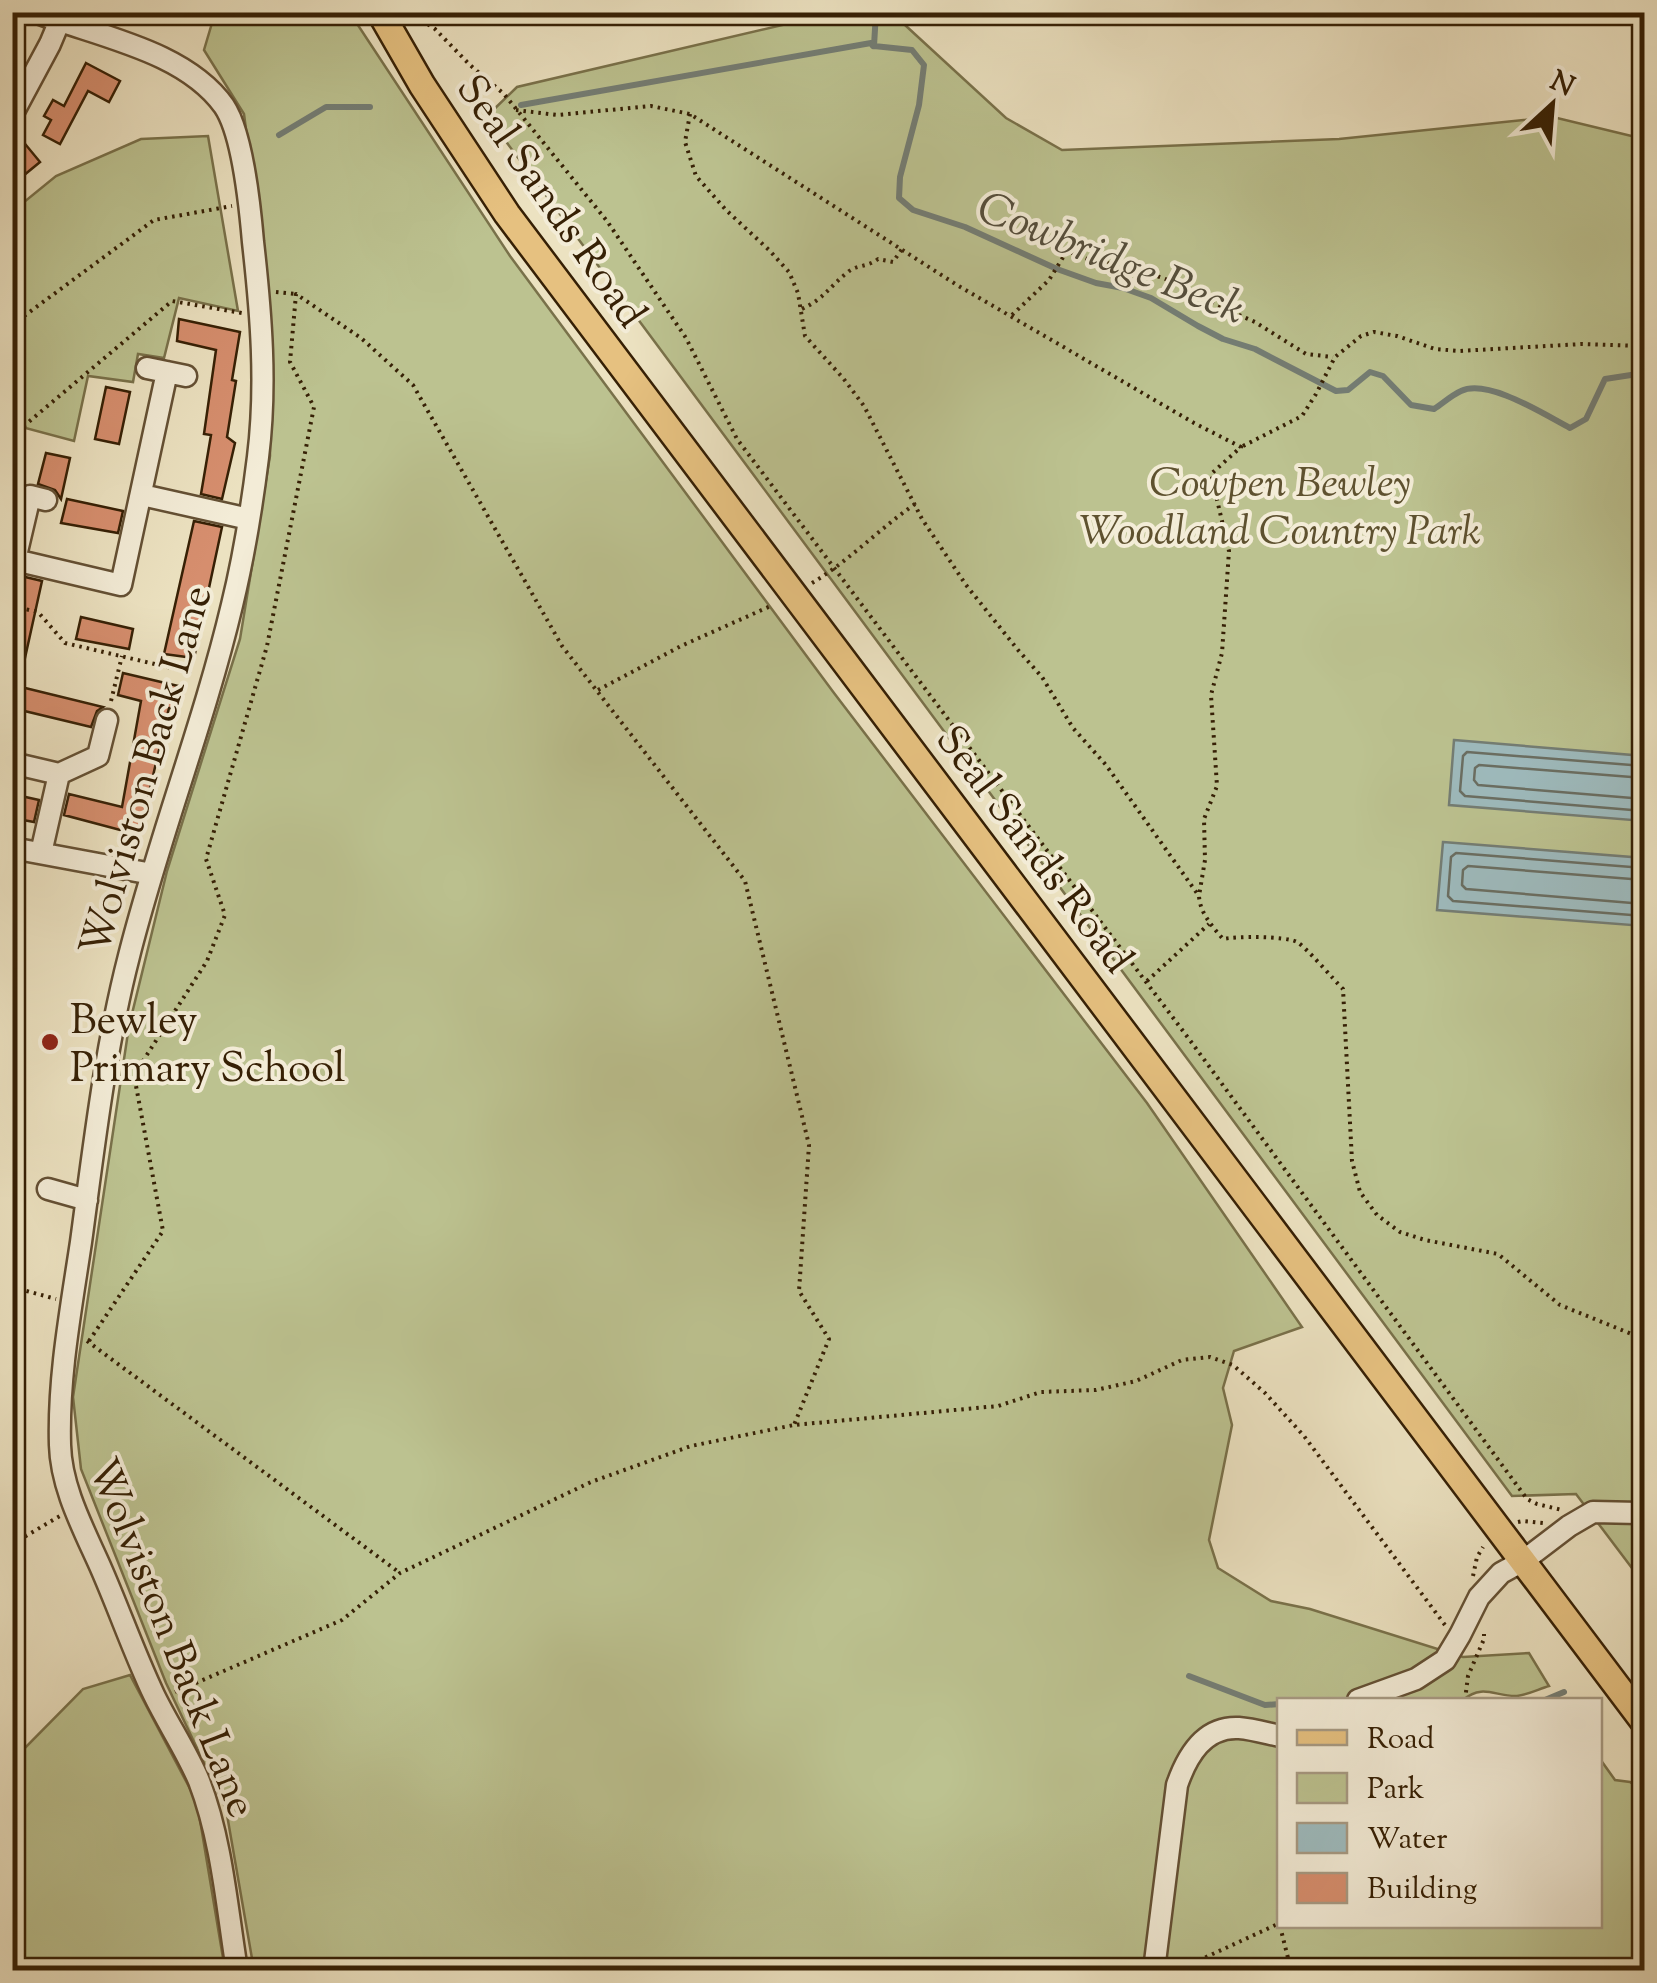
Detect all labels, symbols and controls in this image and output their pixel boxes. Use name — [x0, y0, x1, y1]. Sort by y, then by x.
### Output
north arrow — [1502, 55, 1602, 155]
text: N — [1543, 62, 1580, 108]
street label: Seal Sands Road — [439, 64, 659, 342]
water label: Cowbridge Beck — [966, 178, 1254, 344]
park label: Cowpen Bewley Woodland Country Park — [1079, 456, 1481, 564]
street label: Wolviston Back Lane — [67, 579, 230, 964]
street label: Seal Sands Road — [919, 714, 1145, 988]
place label: Bewley Primary School — [70, 993, 345, 1101]
marker: Bewley Primary School — [39, 1031, 61, 1053]
street label: Wolviston Back Lane — [70, 1450, 269, 1827]
legend — [1277, 1698, 1602, 1928]
text: Road — [1367, 1719, 1434, 1762]
text: Park — [1367, 1769, 1424, 1812]
text: Water — [1367, 1819, 1448, 1862]
text: Building — [1367, 1869, 1477, 1912]

